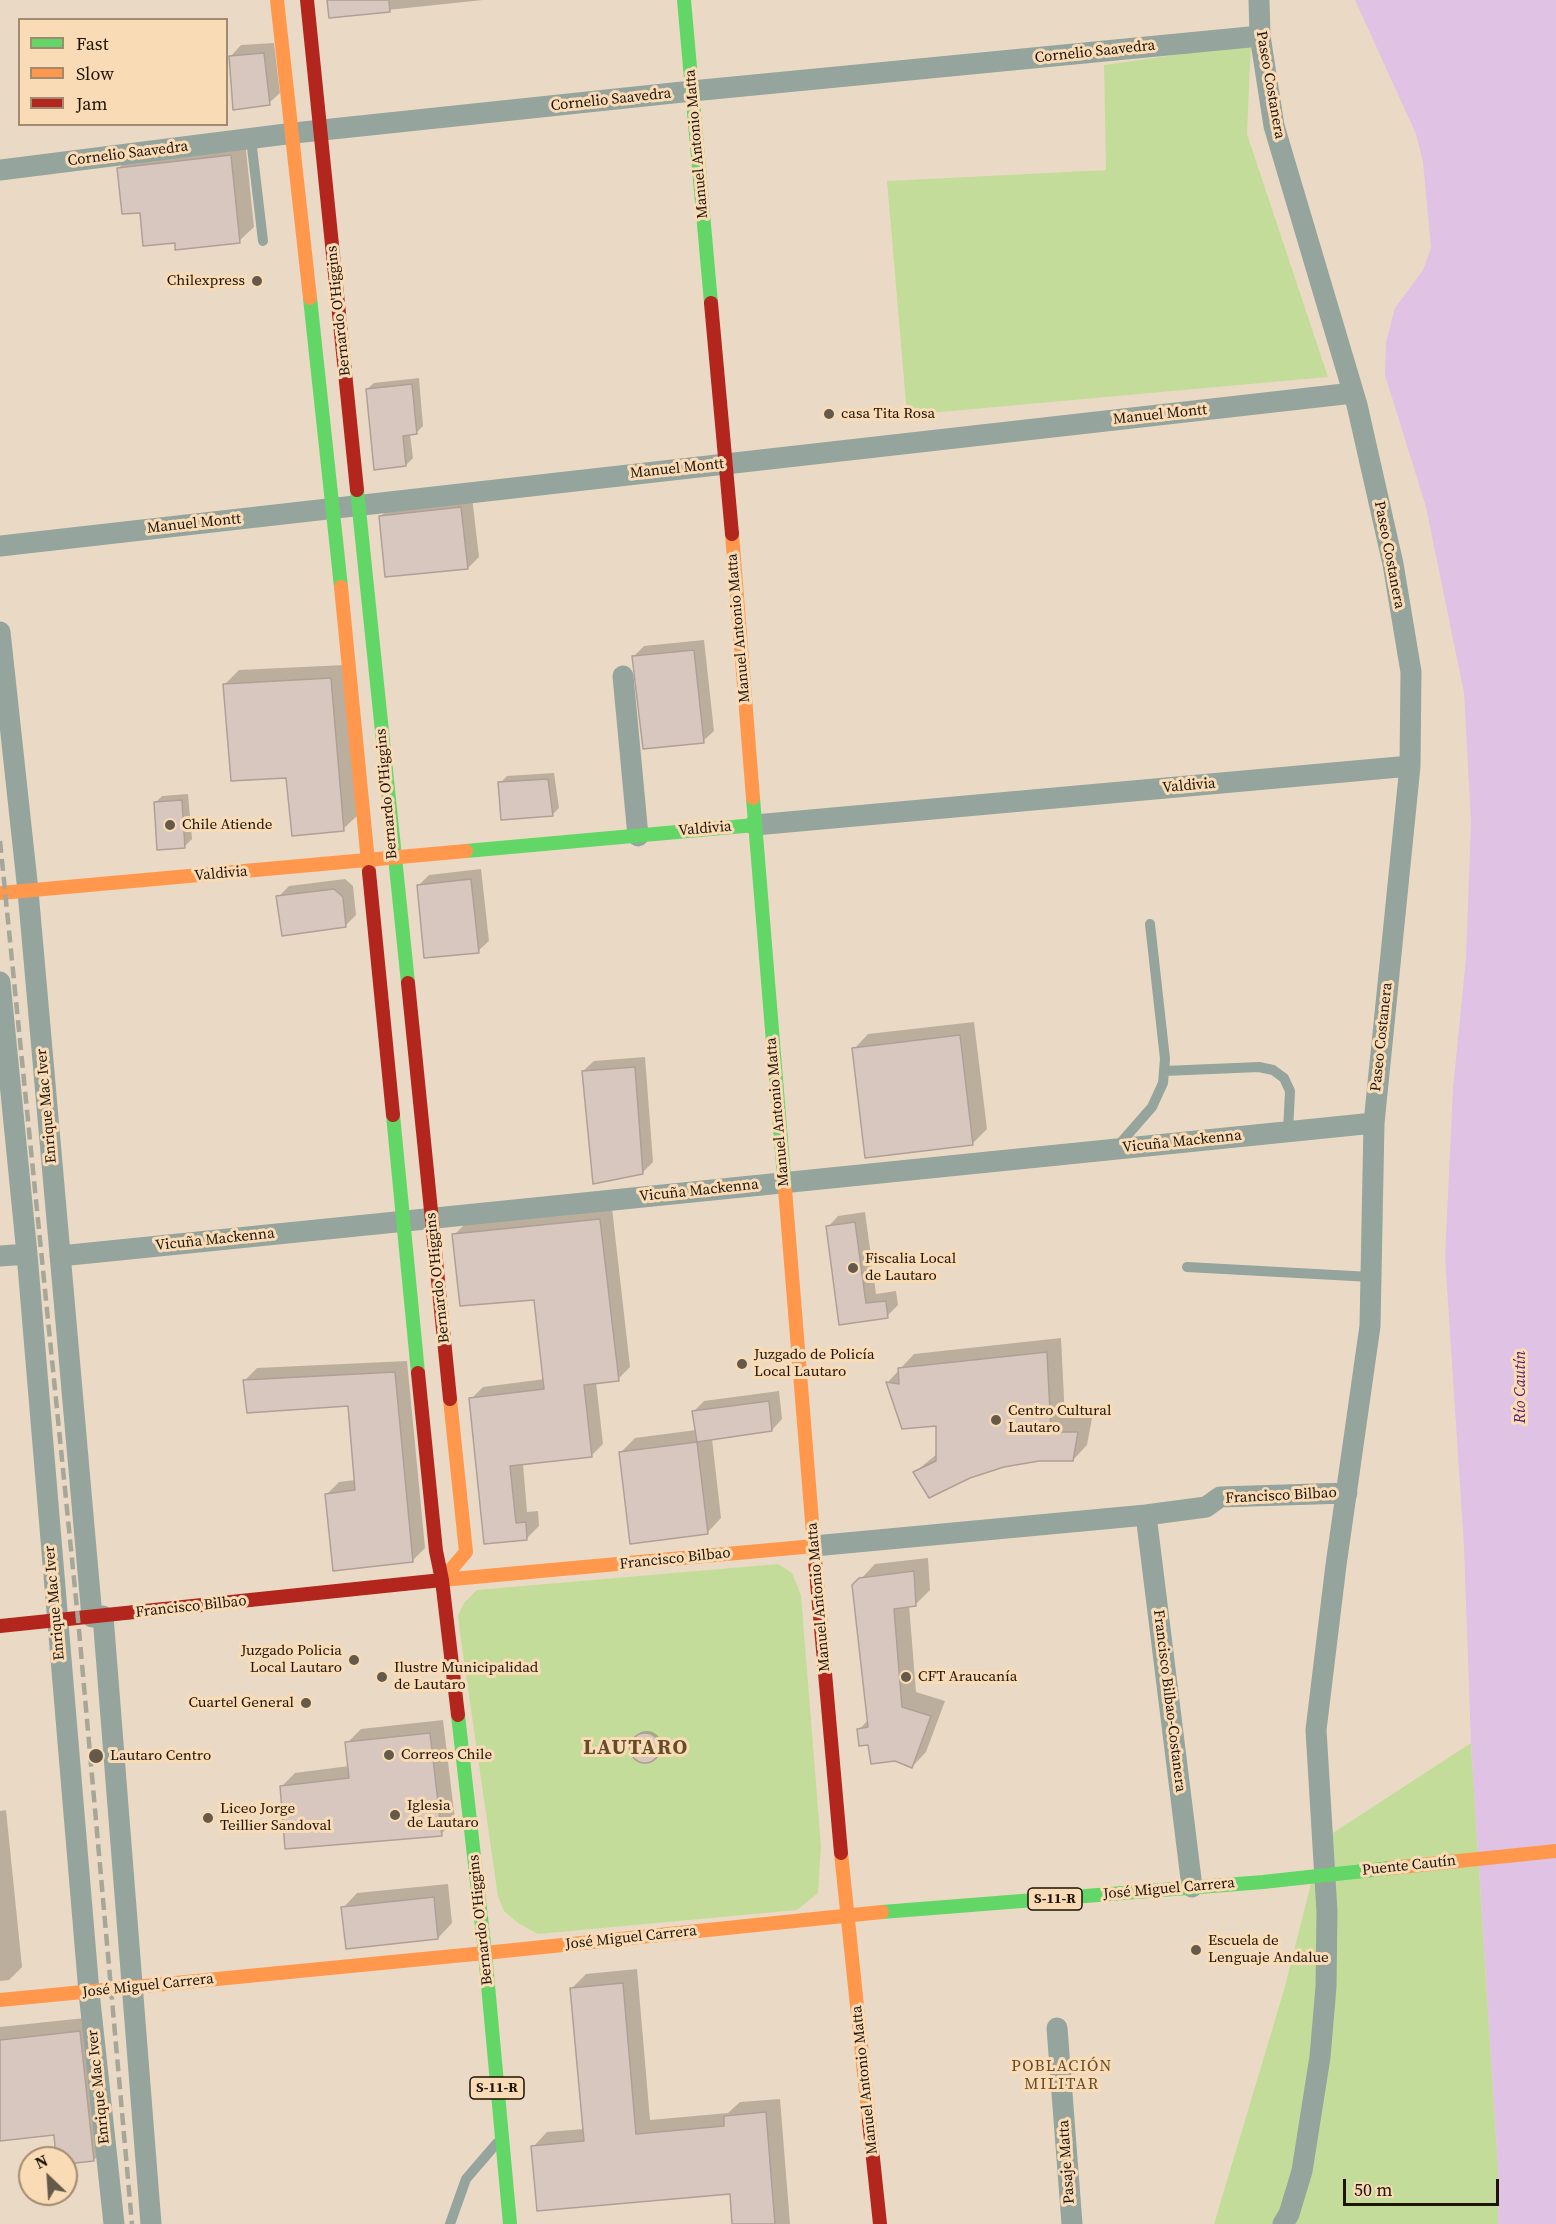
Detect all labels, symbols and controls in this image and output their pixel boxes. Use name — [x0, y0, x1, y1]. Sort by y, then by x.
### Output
legend — [18, 18, 228, 126]
street label: Paseo Costanera — [1252, 29, 1288, 141]
text: Fast — [76, 31, 109, 56]
street label: Cornelio Saavedra — [1034, 37, 1156, 67]
text: Slow — [76, 61, 114, 86]
street label: Manuel Antonio Matta — [682, 69, 712, 219]
street label: Cornelio Saavedra — [550, 85, 672, 115]
text: Jam — [76, 91, 108, 116]
street label: Cornelio Saavedra — [67, 138, 189, 170]
street label: Bernardo O'Higgins — [323, 245, 355, 377]
place label: Chilexpress — [167, 272, 245, 290]
marker: Chilexpress — [250, 274, 264, 288]
street label: Manuel Montt — [1112, 401, 1208, 429]
place label: casa Tita Rosa — [841, 405, 935, 423]
marker: casa Tita Rosa — [822, 407, 836, 421]
street label: Manuel Montt — [629, 455, 725, 483]
street label: Paseo Costanera — [1370, 500, 1408, 610]
street label: Manuel Montt — [146, 510, 242, 538]
street label: Manuel Antonio Matta — [724, 553, 754, 703]
street label: Bernardo O'Higgins — [372, 728, 402, 860]
street label: Valdivia — [1162, 775, 1216, 797]
place label: Chile Atiende — [182, 816, 272, 834]
marker: Chile Atiende — [163, 818, 177, 832]
street label: Valdivia — [678, 818, 732, 840]
street label: Valdivia — [194, 863, 248, 885]
street label: Paseo Costanera — [1367, 982, 1397, 1092]
street label: Manuel Antonio Matta — [763, 1037, 793, 1187]
street label: Enrique Mac Iver — [33, 1048, 61, 1164]
street label: Vicuña Mackenna — [1121, 1127, 1243, 1157]
street label: Vicuña Mackenna — [638, 1176, 760, 1206]
street label: Bernardo O'Higgins — [422, 1212, 454, 1344]
street label: Vicuña Mackenna — [154, 1225, 276, 1255]
place label: Fiscalia Local de Lautaro — [865, 1250, 956, 1285]
marker: Fiscalia Local de Lautaro — [846, 1261, 860, 1275]
place label: Juzgado de Policía Local Lautaro — [754, 1346, 875, 1381]
water label: Río Cautín — [1511, 1351, 1531, 1423]
marker: Juzgado de Policía Local Lautaro — [735, 1357, 749, 1371]
place label: Centro Cultural Lautaro — [1008, 1402, 1111, 1437]
marker: Centro Cultural Lautaro — [989, 1413, 1003, 1427]
street label: Francisco Bilbao — [1225, 1484, 1337, 1508]
street label: Manuel Antonio Matta — [804, 1522, 834, 1672]
street label: Francisco Bilbao — [619, 1544, 731, 1574]
street label: Enrique Mac Iver — [41, 1545, 69, 1661]
street label: Francisco Bilbao — [135, 1592, 247, 1622]
street label: Francisco Bilbao-Costanera — [1149, 1609, 1189, 1793]
place label: Juzgado Policia Local Lautaro — [241, 1642, 342, 1677]
marker: Juzgado Policia Local Lautaro — [347, 1653, 361, 1667]
place label: Ilustre Municipalidad de Lautaro — [394, 1659, 538, 1694]
place label: CFT Araucanía — [918, 1668, 1017, 1686]
marker: Ilustre Municipalidad de Lautaro — [375, 1670, 389, 1684]
marker: CFT Araucanía — [899, 1670, 913, 1684]
place label: Cuartel General — [189, 1694, 294, 1712]
marker: Cuartel General — [299, 1696, 313, 1710]
district label: LAUTARO — [583, 1736, 689, 1762]
place label: Correos Chile — [401, 1746, 492, 1764]
marker: Lautaro Centro — [87, 1747, 105, 1765]
place label: Lautaro Centro — [110, 1747, 211, 1765]
marker: Correos Chile — [382, 1748, 396, 1762]
place label: Iglesia de Lautaro — [407, 1797, 479, 1832]
place label: Liceo Jorge Teillier Sandoval — [220, 1800, 332, 1835]
marker: Iglesia de Lautaro — [388, 1808, 402, 1822]
marker: Liceo Jorge Teillier Sandoval — [201, 1811, 215, 1825]
street label: Puente Cautín — [1361, 1852, 1457, 1880]
street label: Bernardo O'Higgins — [465, 1854, 497, 1986]
street label: José Miguel Carrera — [1102, 1874, 1236, 1904]
road number: S-11-R — [1028, 1888, 1082, 1910]
street label: José Miguel Carrera — [564, 1922, 698, 1954]
place label: Escuela de Lenguaje Andalue — [1208, 1932, 1329, 1967]
marker: Escuela de Lenguaje Andalue — [1189, 1943, 1203, 1957]
street label: José Miguel Carrera — [81, 1970, 215, 2002]
street label: Manuel Antonio Matta — [848, 2005, 882, 2155]
street label: Enrique Mac Iver — [84, 2029, 114, 2145]
district label: POBLACIÓN MILITAR — [1011, 2057, 1113, 2095]
road number: S-11-R — [470, 2077, 524, 2099]
street label: Pasaje Matta — [1055, 2119, 1079, 2205]
north arrow — [18, 2146, 78, 2206]
text: N — [31, 2149, 51, 2174]
scale bar — [1346, 2167, 1502, 2205]
text: 50 m — [1354, 2177, 1392, 2202]

